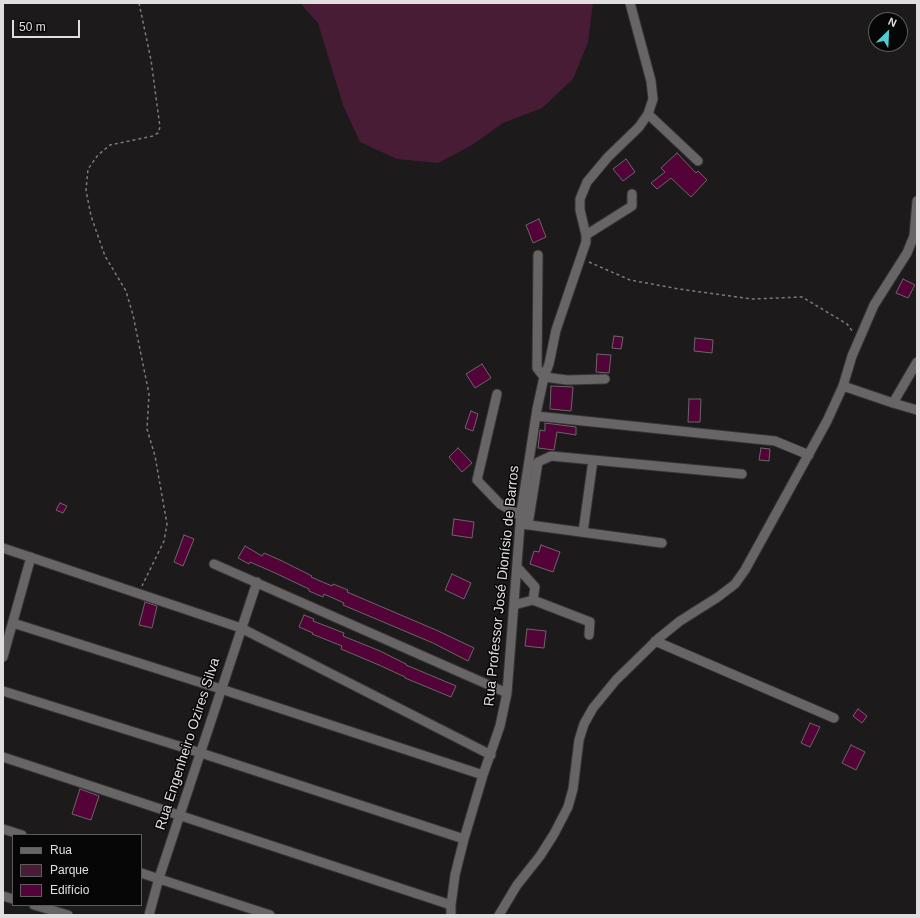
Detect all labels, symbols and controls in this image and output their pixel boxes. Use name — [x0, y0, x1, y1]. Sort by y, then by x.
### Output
scale bar — [14, 12, 82, 38]
north arrow — [868, 12, 908, 52]
text: N — [886, 15, 899, 29]
text: 50 m — [19, 20, 46, 34]
street label: Rua Professor José Dionísio de Barros — [481, 465, 523, 707]
street label: Rua Engenheiro Ozires Silva — [152, 656, 224, 832]
legend — [12, 834, 142, 906]
text: Rua — [50, 843, 72, 857]
text: Parque — [50, 863, 89, 877]
text: Edifício — [50, 883, 89, 897]

